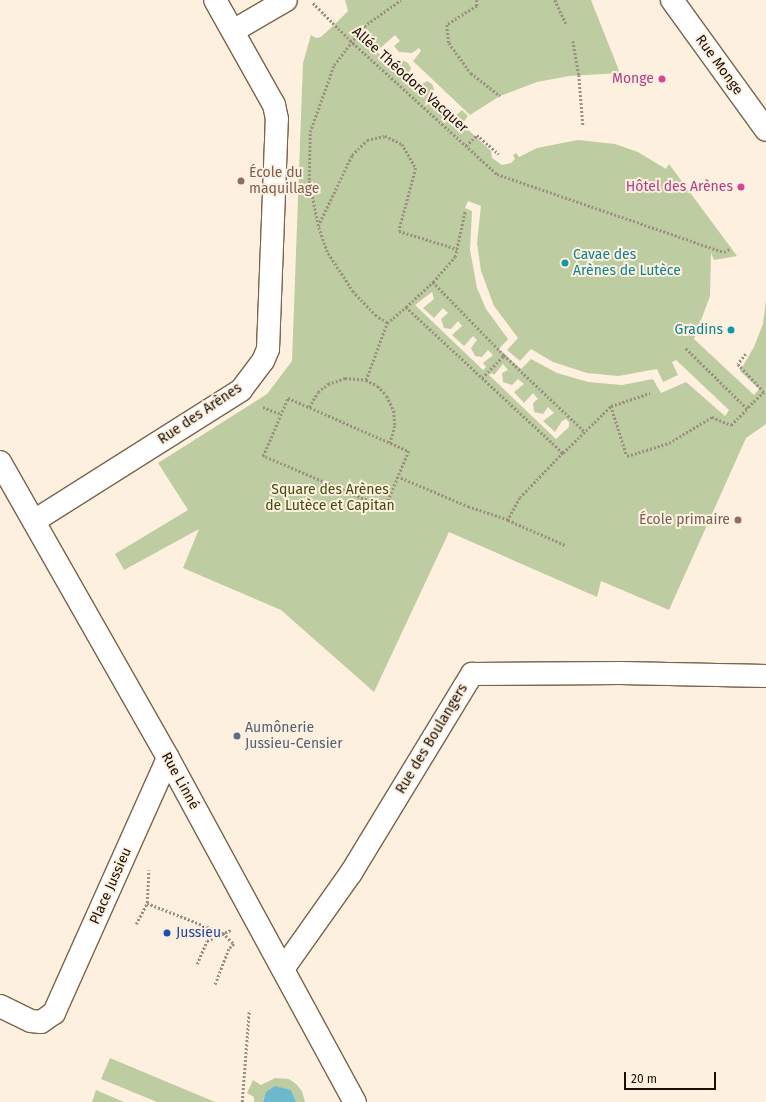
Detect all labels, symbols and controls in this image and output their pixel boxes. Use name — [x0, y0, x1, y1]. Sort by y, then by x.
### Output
street label: Allée Théodore Vacquer — [349, 24, 471, 136]
street label: Rue Monge — [692, 32, 746, 98]
place label: Monge — [612, 71, 654, 87]
marker: Monge — [657, 74, 667, 84]
place label: École du maquillage — [249, 165, 319, 198]
marker: École du maquillage — [236, 176, 246, 186]
place label: Hôtel des Arènes — [626, 179, 733, 195]
marker: Hôtel des Arènes — [736, 182, 746, 192]
place label: Cavae des Arènes de Lutèce — [573, 247, 681, 280]
marker: Cavae des Arènes de Lutèce — [560, 258, 570, 268]
place label: Gradins — [675, 322, 723, 338]
marker: Gradins — [726, 325, 736, 335]
street label: Rue des Arènes — [155, 380, 245, 448]
park label: Square des Arènes de Lutèce et Capitan — [265, 482, 395, 514]
place label: École primaire — [639, 512, 730, 528]
marker: École primaire — [733, 515, 743, 525]
street label: Rue des Boulangers — [393, 681, 471, 797]
place label: Aumônerie Jussieu-Censier — [245, 720, 343, 752]
marker: Aumônerie Jussieu-Censier — [232, 731, 242, 741]
street label: Rue Linné — [157, 749, 203, 813]
street label: Place Jussieu — [87, 845, 135, 927]
place label: Jussieu — [176, 925, 221, 941]
marker: Jussieu — [161, 927, 173, 939]
scale bar — [626, 1064, 718, 1090]
text: 20 m — [631, 1072, 657, 1086]

